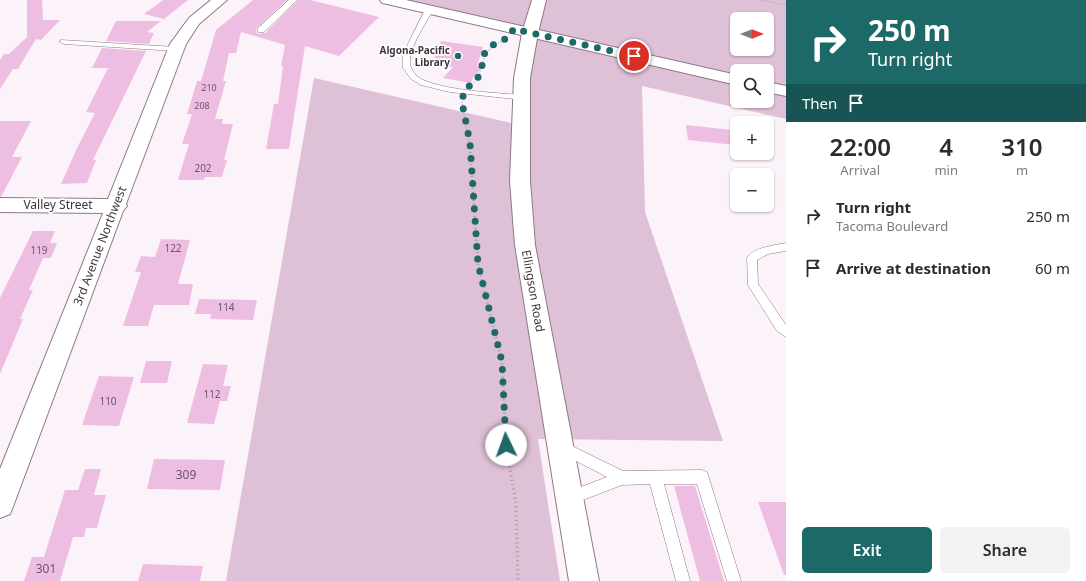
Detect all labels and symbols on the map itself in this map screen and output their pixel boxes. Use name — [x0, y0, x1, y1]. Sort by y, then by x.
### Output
north arrow — [730, 12, 774, 56]
pin — [617, 39, 651, 73]
place label: Algona-Pacific Library — [379, 43, 450, 69]
marker: Algona-Pacific Library — [453, 51, 463, 61]
house number: 210 — [201, 81, 217, 94]
house number: 208 — [194, 99, 210, 112]
house number: 202 — [194, 161, 212, 175]
street label: 3rd Avenue Northwest — [69, 183, 130, 308]
street label: Valley Street — [23, 196, 93, 213]
house number: 122 — [164, 241, 182, 255]
house number: 119 — [30, 243, 48, 257]
street label: Ellingson Road — [518, 248, 549, 333]
house number: 114 — [217, 300, 235, 314]
house number: 112 — [203, 387, 221, 401]
house number: 110 — [99, 394, 117, 408]
position arrow — [485, 424, 527, 466]
house number: 309 — [176, 466, 196, 483]
house number: 301 — [36, 560, 56, 577]

